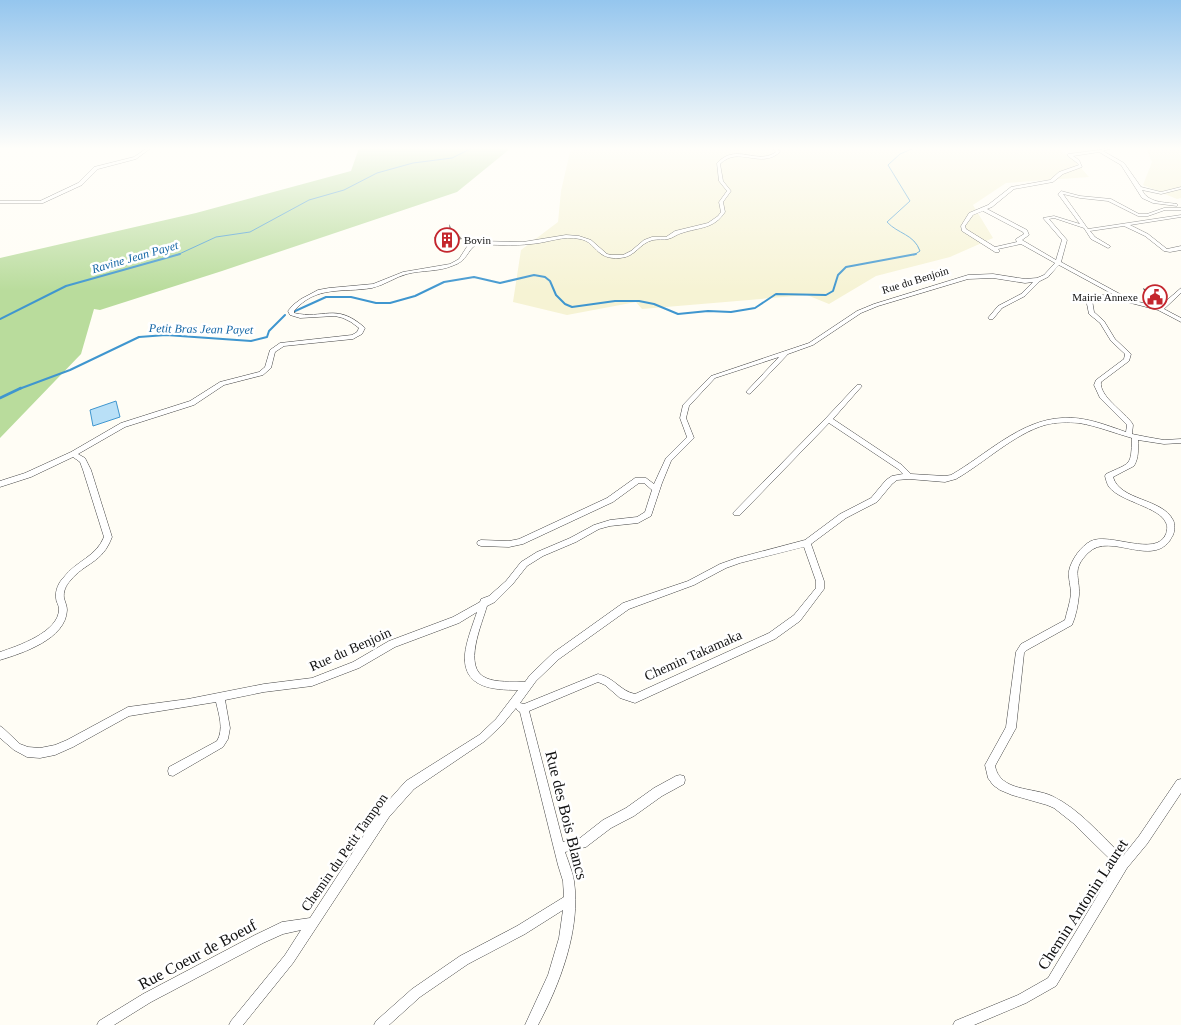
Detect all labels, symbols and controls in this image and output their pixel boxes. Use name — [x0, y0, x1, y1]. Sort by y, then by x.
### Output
building icon: Bovin — [434, 227, 460, 253]
place label: Bovin — [464, 234, 491, 246]
water label: Ravine Jean Payet — [89, 238, 180, 276]
street label: Rue du Benjoin — [880, 264, 950, 296]
public building icon: Mairie Annexe — [1142, 284, 1168, 310]
place label: Mairie Annexe — [1072, 291, 1138, 303]
water label: Petit Bras Jean Payet — [148, 321, 254, 337]
street label: Rue du Benjoin — [307, 625, 393, 674]
street label: Chemin Takamaka — [642, 627, 745, 684]
street label: Rue des Bois Blancs — [542, 749, 591, 881]
street label: Chemin du Petit Tampon — [298, 791, 391, 914]
street label: Chemin Antonin Lauret — [1034, 835, 1131, 973]
street label: Rue Coeur de Boeuf — [135, 916, 260, 993]

